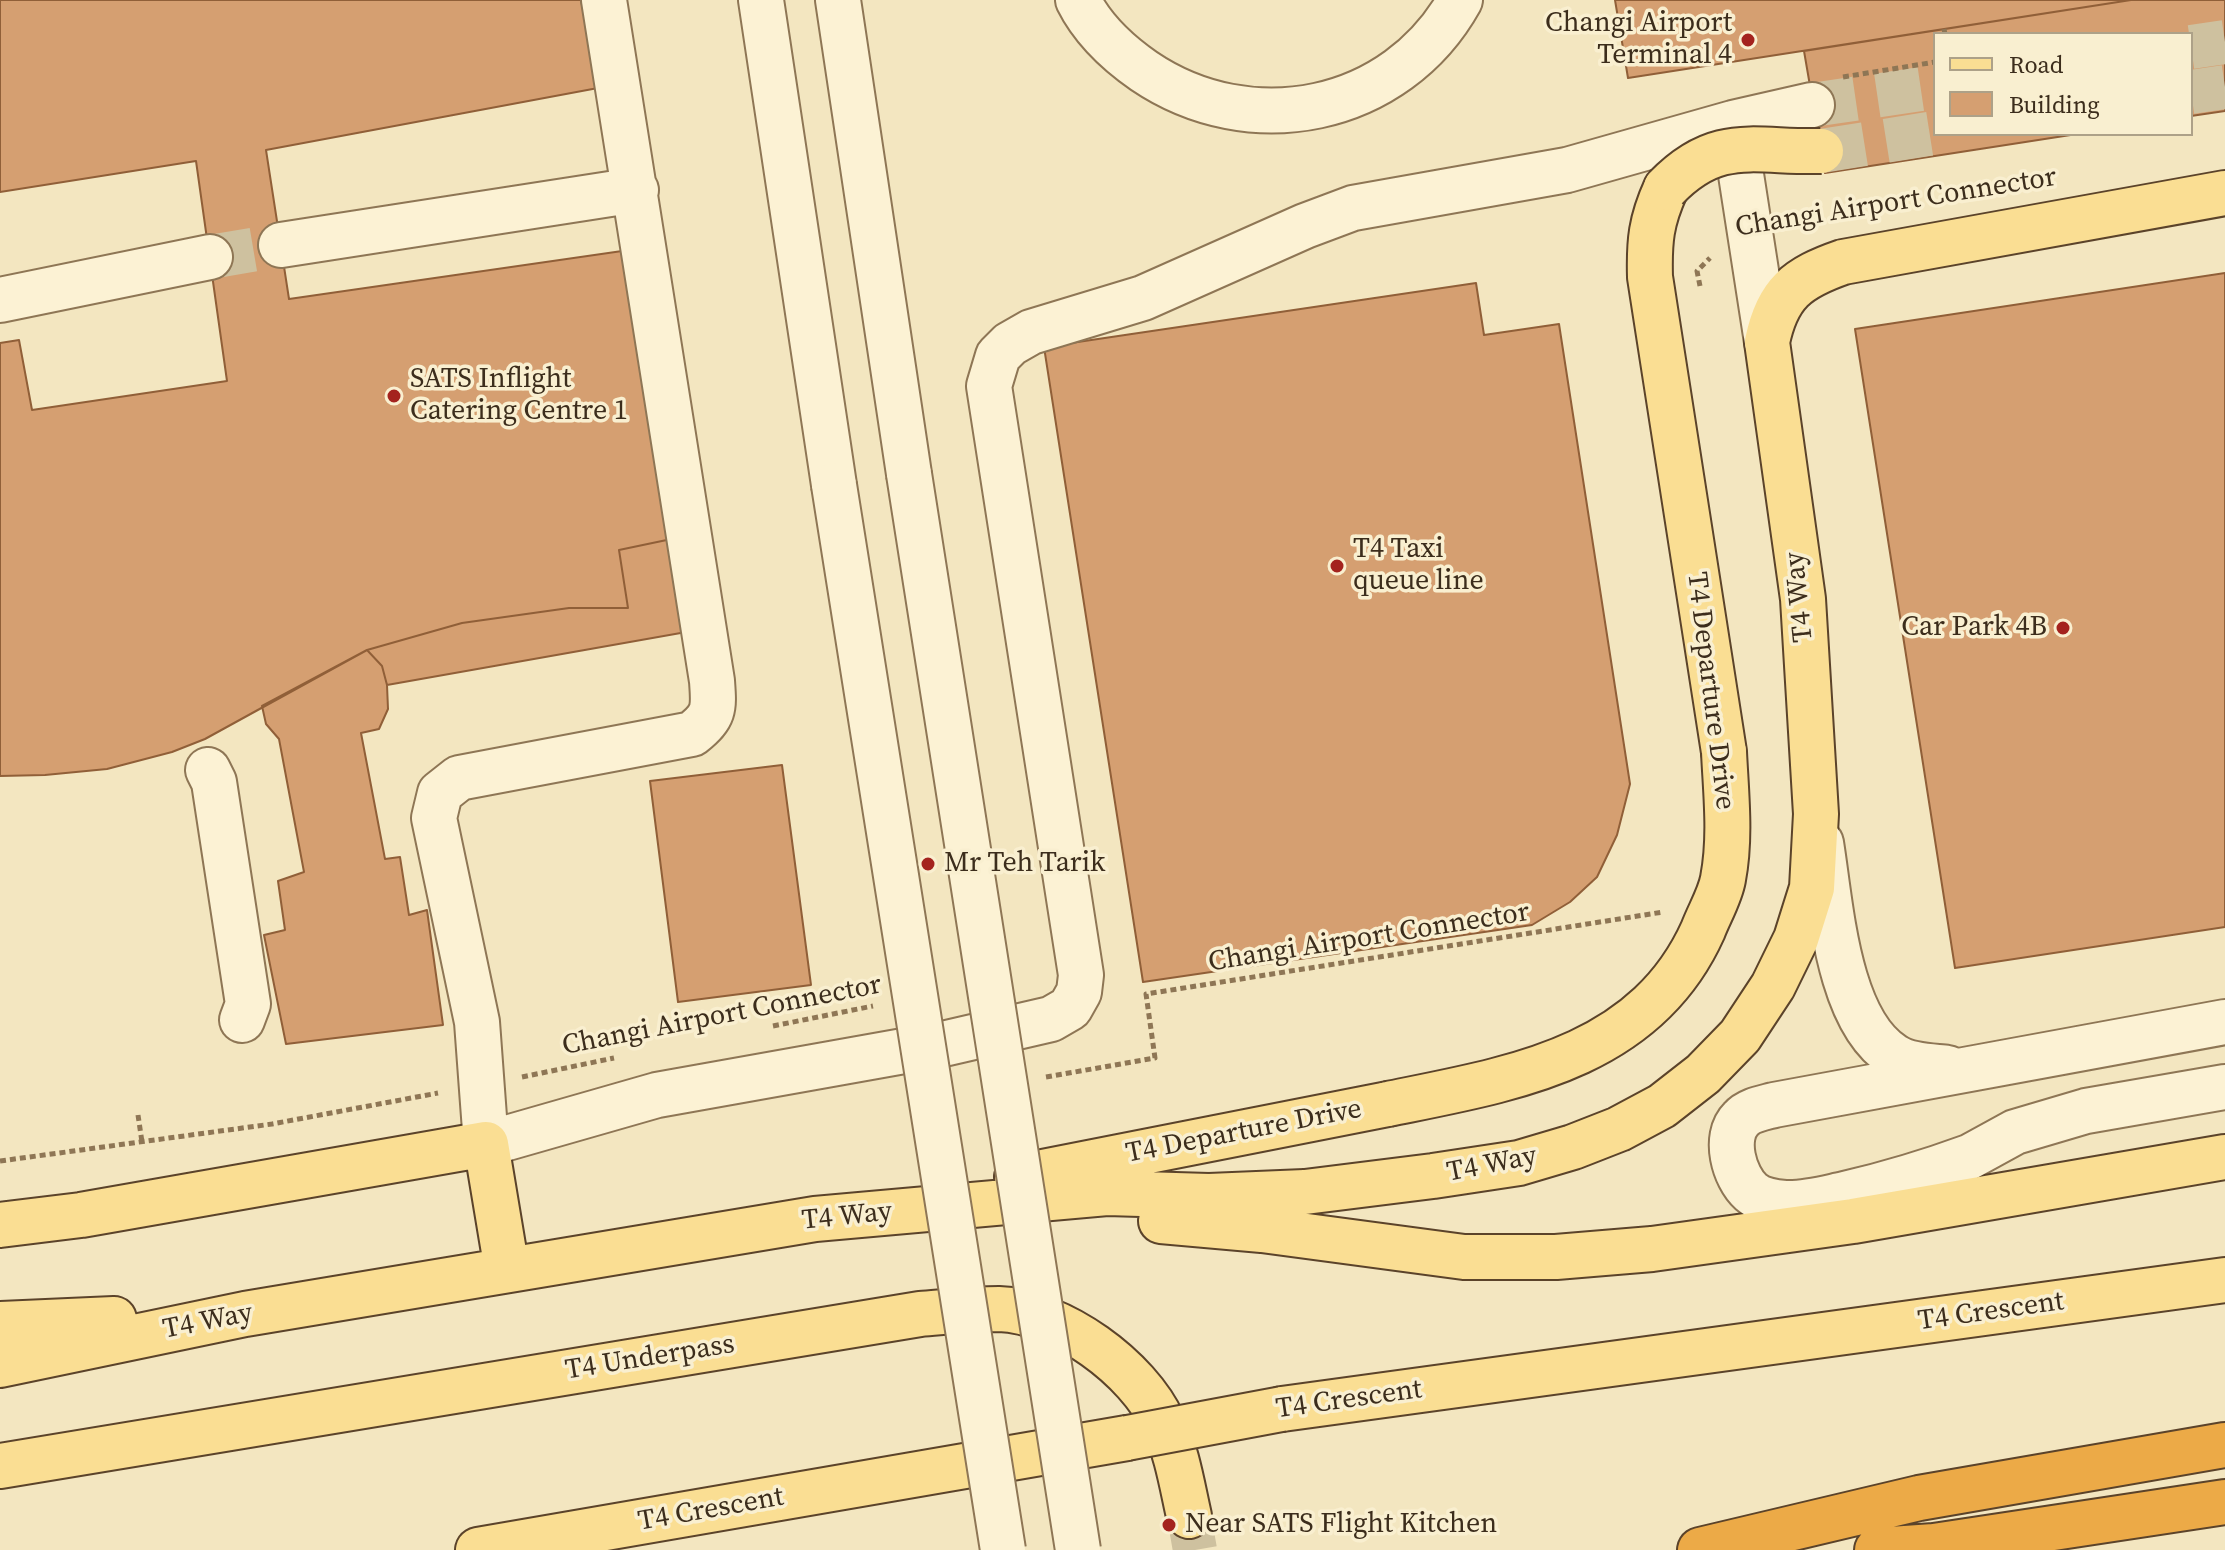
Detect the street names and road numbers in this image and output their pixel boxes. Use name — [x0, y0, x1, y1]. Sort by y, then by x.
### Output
street label: Changi Airport Connector — [1733, 161, 2059, 245]
street label: T4 Way — [1779, 550, 1821, 644]
street label: T4 Departure Drive — [1679, 570, 1741, 812]
street label: Changi Airport Connector — [1206, 896, 1532, 980]
street label: Changi Airport Connector — [559, 969, 885, 1063]
street label: T4 Departure Drive — [1123, 1093, 1365, 1171]
street label: T4 Way — [1444, 1140, 1540, 1190]
street label: T4 Way — [800, 1196, 894, 1238]
street label: T4 Crescent — [1916, 1285, 2066, 1339]
street label: T4 Way — [160, 1297, 256, 1347]
street label: T4 Underpass — [563, 1328, 737, 1388]
street label: T4 Crescent — [1274, 1373, 1424, 1427]
street label: T4 Crescent — [636, 1481, 786, 1539]

